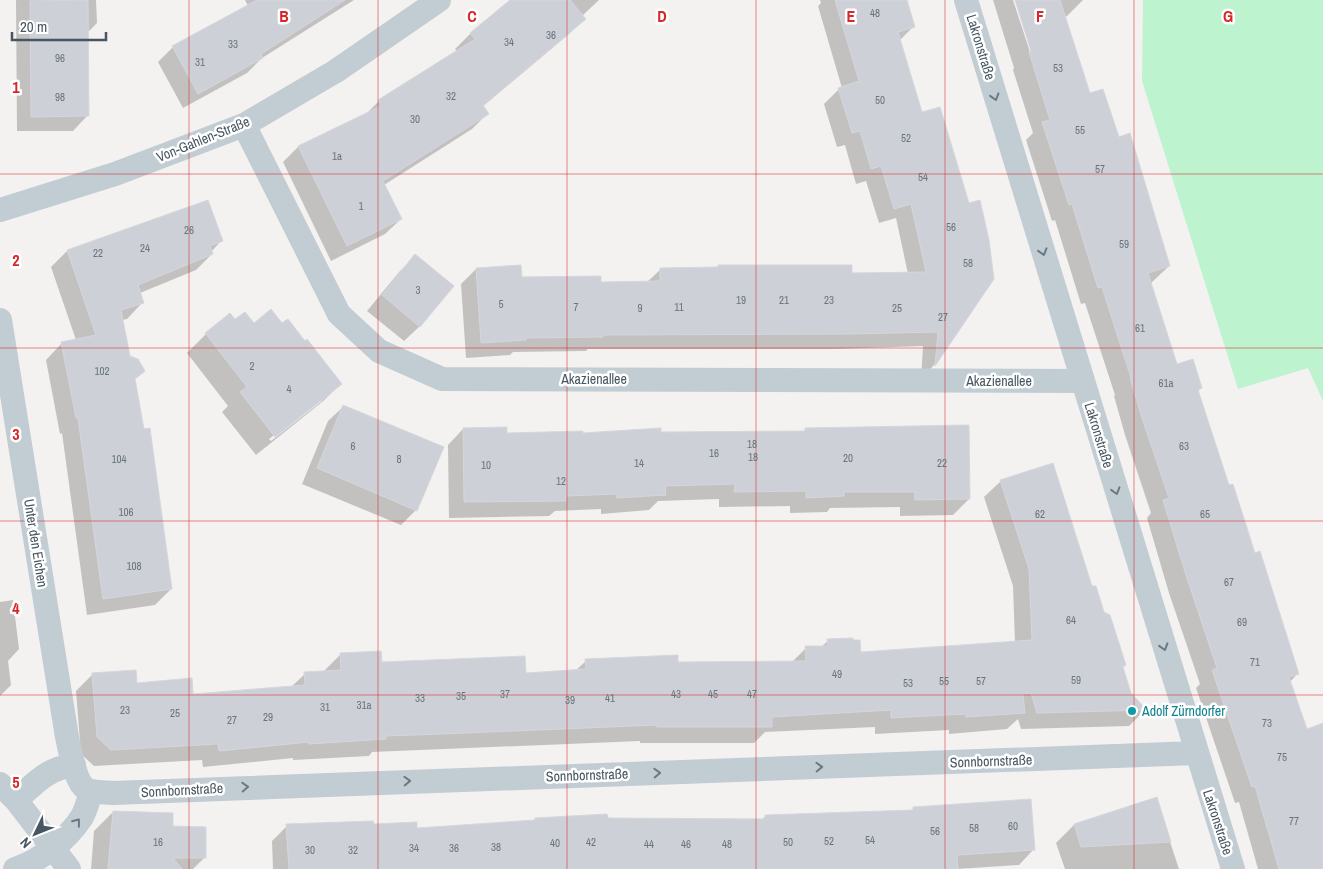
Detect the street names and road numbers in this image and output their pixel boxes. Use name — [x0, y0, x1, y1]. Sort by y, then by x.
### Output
street label: Lakronstraße — [963, 12, 999, 82]
street label: Von-Gahlen-Straße — [154, 112, 252, 166]
street label: Akazienallee — [560, 370, 627, 388]
street label: Akazienallee — [965, 372, 1032, 390]
street label: Lakronstraße — [1081, 400, 1117, 470]
street label: Unter den Eichen — [20, 497, 52, 589]
street label: Sonnbornstraße — [950, 751, 1032, 771]
street label: Sonnbornstraße — [546, 765, 628, 785]
street label: Sonnbornstraße — [140, 779, 224, 801]
street label: Lakronstraße — [1199, 787, 1237, 857]

